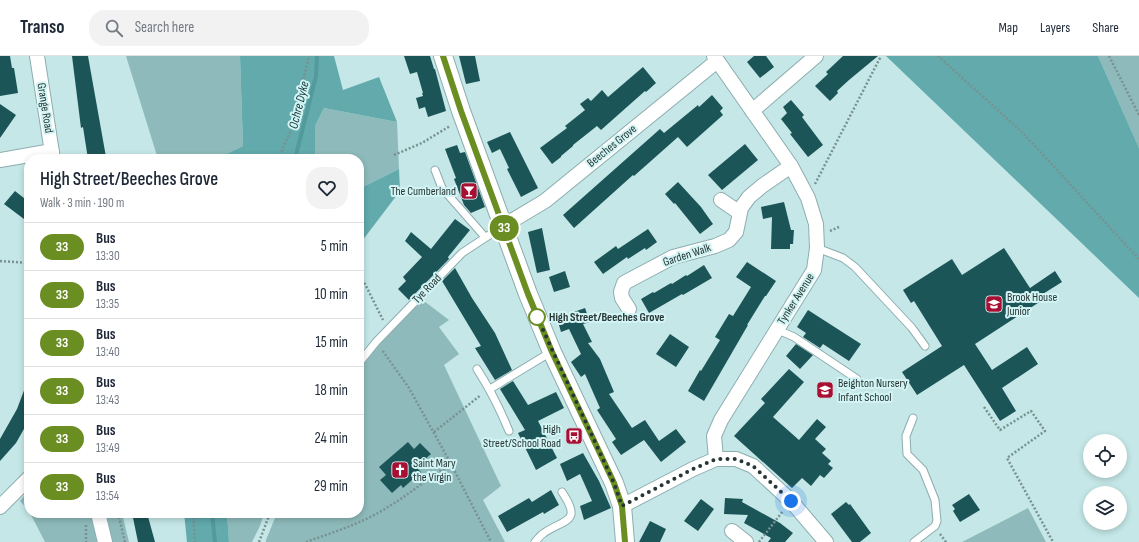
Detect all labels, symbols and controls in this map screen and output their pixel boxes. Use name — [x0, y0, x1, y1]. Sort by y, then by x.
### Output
search box — [89, 10, 369, 46]
text: Transo — [20, 16, 65, 39]
icon: search — [103, 17, 125, 39]
text: Search here — [135, 18, 194, 37]
text: Map — [998, 19, 1018, 36]
text: Layers — [1040, 19, 1070, 36]
text: Share — [1092, 19, 1119, 36]
water label: Ochre Dyke — [285, 80, 313, 130]
street label: Grange Road — [34, 82, 56, 134]
street label: Beeches Grove — [584, 121, 640, 171]
button: heart — [306, 167, 348, 209]
text: High Street/Beeches Grove — [40, 168, 218, 191]
bar icon: The Cumberland — [459, 181, 479, 201]
place label: The Cumberland — [391, 184, 456, 199]
text: Walk · 3 min · 190 m — [40, 195, 124, 211]
line badge: 33 — [486, 215, 522, 241]
text: 33 — [498, 219, 510, 236]
text: Bus — [96, 229, 115, 248]
text: 5 min — [321, 237, 348, 256]
text: 33 — [56, 238, 68, 255]
street label: Garden Walk — [661, 240, 713, 270]
text: 13:30 — [96, 248, 120, 264]
street label: Tynker Avenue — [774, 270, 818, 328]
street label: Tye Road — [409, 271, 445, 307]
text: Bus — [96, 277, 115, 296]
text: 10 min — [315, 285, 348, 304]
text: 33 — [56, 286, 68, 303]
place label: Brook House Junior — [1006, 290, 1057, 319]
school or university icon: Brook House Junior — [984, 294, 1004, 314]
text: 13:35 — [96, 296, 119, 312]
marker: High Street/Beeches Grove — [528, 308, 546, 326]
place label: High Street/Beeches Grove — [549, 310, 664, 325]
text: Bus — [96, 325, 115, 344]
text: 15 min — [316, 333, 348, 352]
text: 33 — [56, 334, 68, 351]
text: 13:40 — [96, 344, 120, 360]
text: Bus — [96, 373, 115, 392]
place label: Beighton Nursery Infant School — [838, 376, 908, 405]
school or university icon: Beighton Nursery Infant School — [815, 380, 835, 400]
text: 18 min — [315, 381, 348, 400]
text: 33 — [56, 382, 68, 399]
text: 13:43 — [96, 392, 119, 408]
text: Bus — [96, 421, 115, 440]
place label: High Street/School Road — [483, 422, 561, 451]
bus stop icon: High Street/School Road — [564, 426, 584, 446]
text: 24 min — [314, 429, 348, 448]
text: 33 — [56, 430, 68, 447]
map controls — [1083, 434, 1127, 530]
button: locate — [1083, 434, 1127, 478]
text: 13:49 — [96, 440, 120, 456]
place label: Saint Mary the Virgin — [413, 456, 456, 485]
church icon: Saint Mary the Virgin — [390, 460, 410, 480]
text: Bus — [96, 469, 115, 488]
text: 29 min — [314, 477, 348, 496]
text: 33 — [56, 478, 68, 495]
button: layers — [1083, 486, 1127, 530]
text: 13:54 — [96, 488, 119, 504]
your location — [781, 491, 801, 511]

